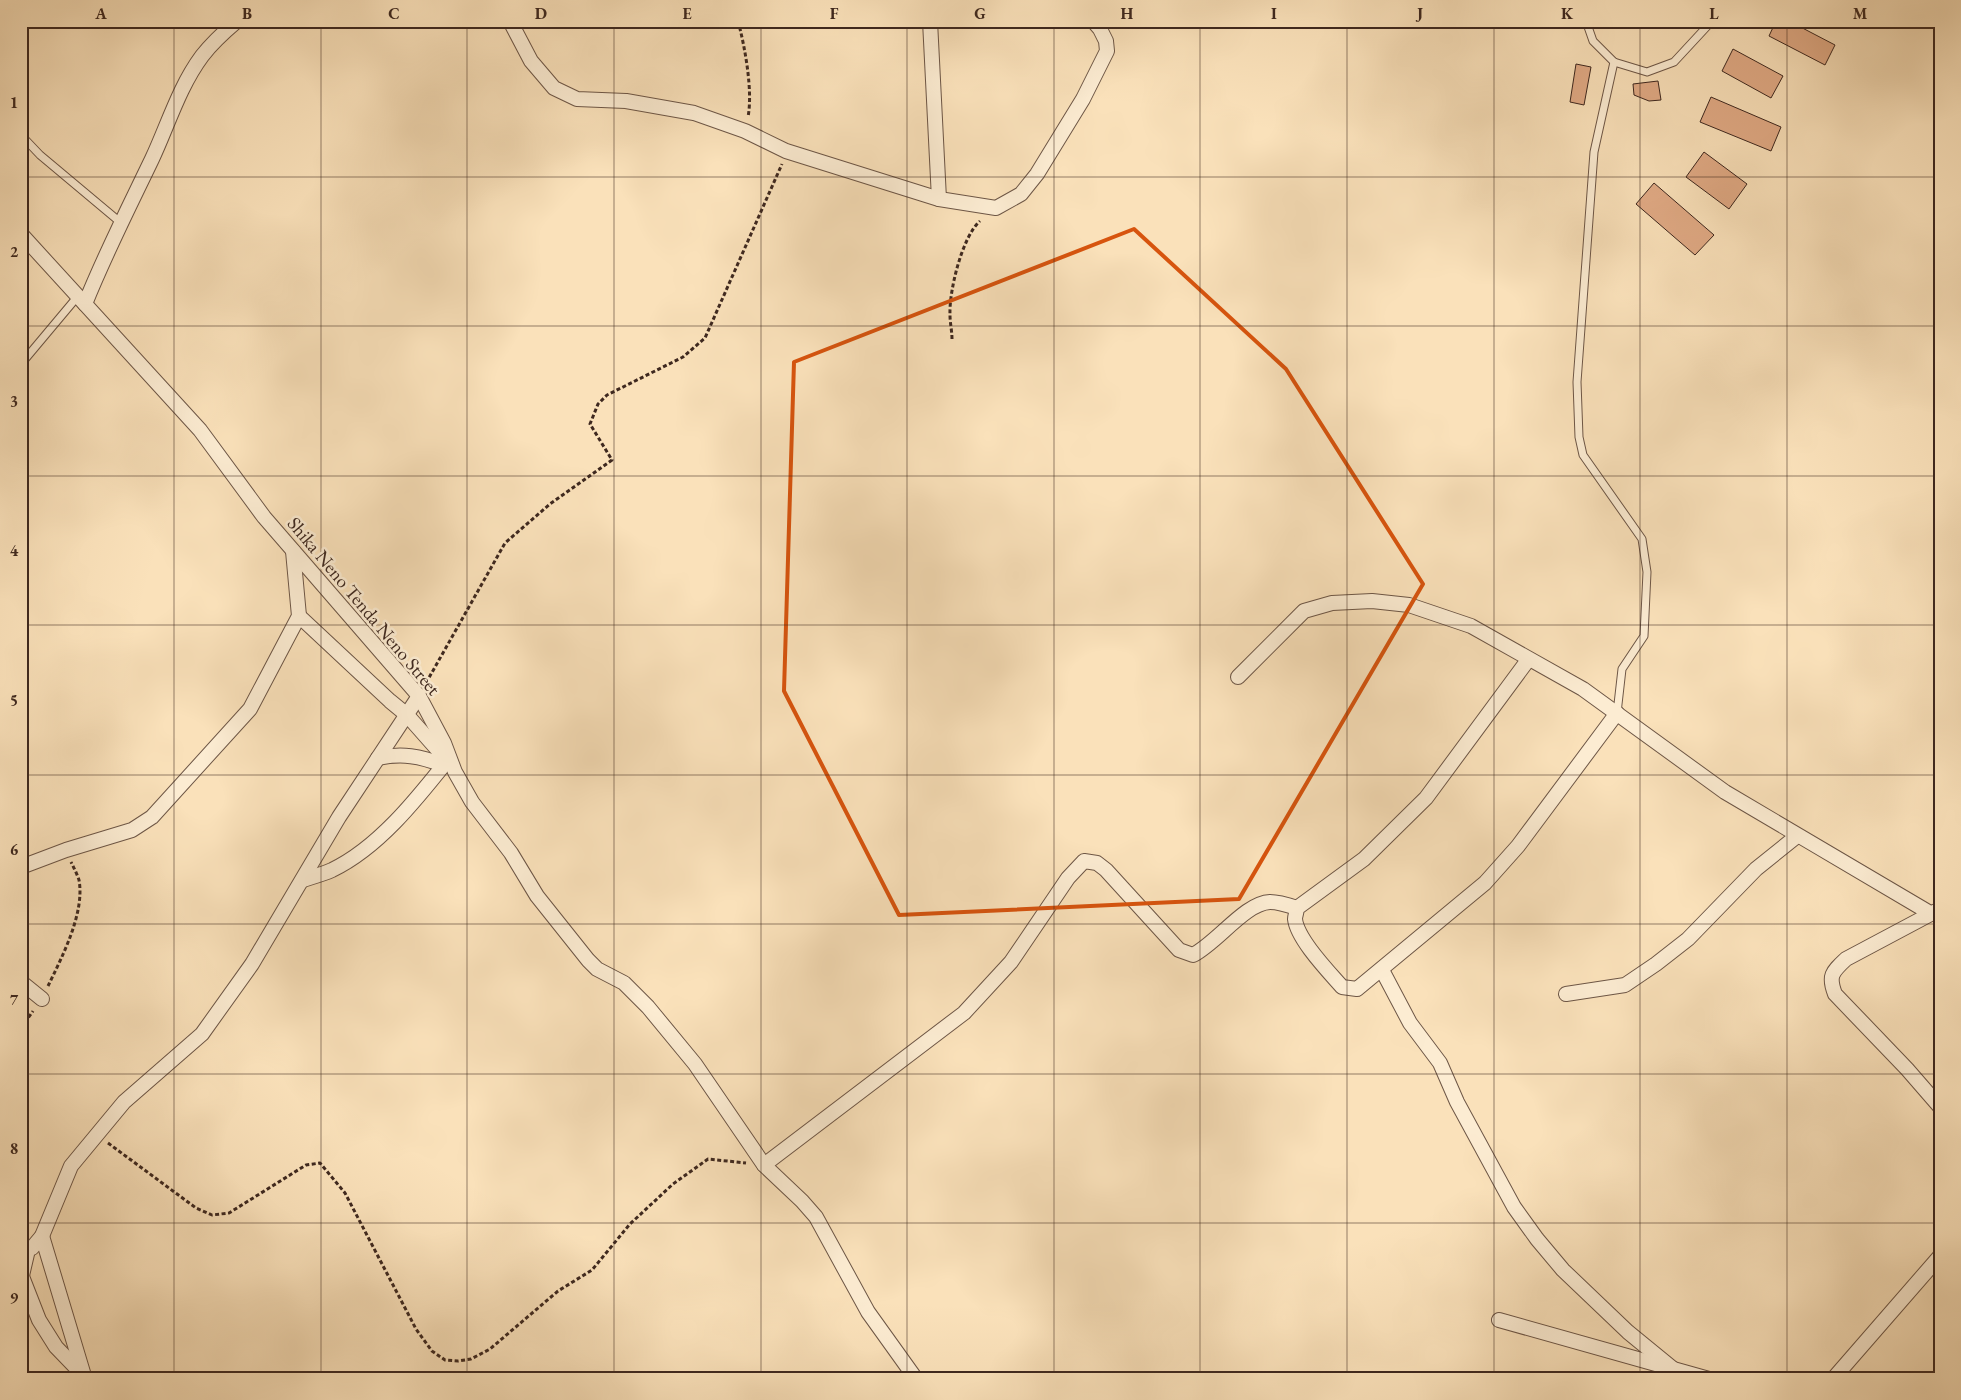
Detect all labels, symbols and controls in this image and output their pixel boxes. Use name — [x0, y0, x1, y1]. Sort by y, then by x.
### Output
text: A — [94, 3, 107, 24]
text: B — [242, 3, 252, 24]
text: C — [388, 3, 400, 24]
text: D — [535, 3, 547, 24]
text: E — [682, 3, 692, 24]
text: F — [830, 3, 839, 24]
text: G — [974, 3, 986, 24]
text: H — [1121, 3, 1134, 24]
text: I — [1271, 3, 1277, 24]
text: J — [1415, 3, 1423, 24]
text: K — [1561, 3, 1574, 24]
text: L — [1709, 3, 1719, 24]
text: M — [1853, 3, 1868, 24]
text: 1 — [10, 92, 18, 113]
text: 2 — [10, 241, 19, 262]
text: 3 — [10, 391, 18, 412]
street label: Shika Neno Tenda Neno Street — [282, 511, 446, 701]
text: 4 — [10, 540, 19, 561]
text: 5 — [10, 690, 18, 711]
text: 6 — [10, 839, 19, 860]
text: 7 — [10, 989, 19, 1010]
text: 8 — [10, 1138, 18, 1159]
text: 9 — [10, 1287, 19, 1308]

